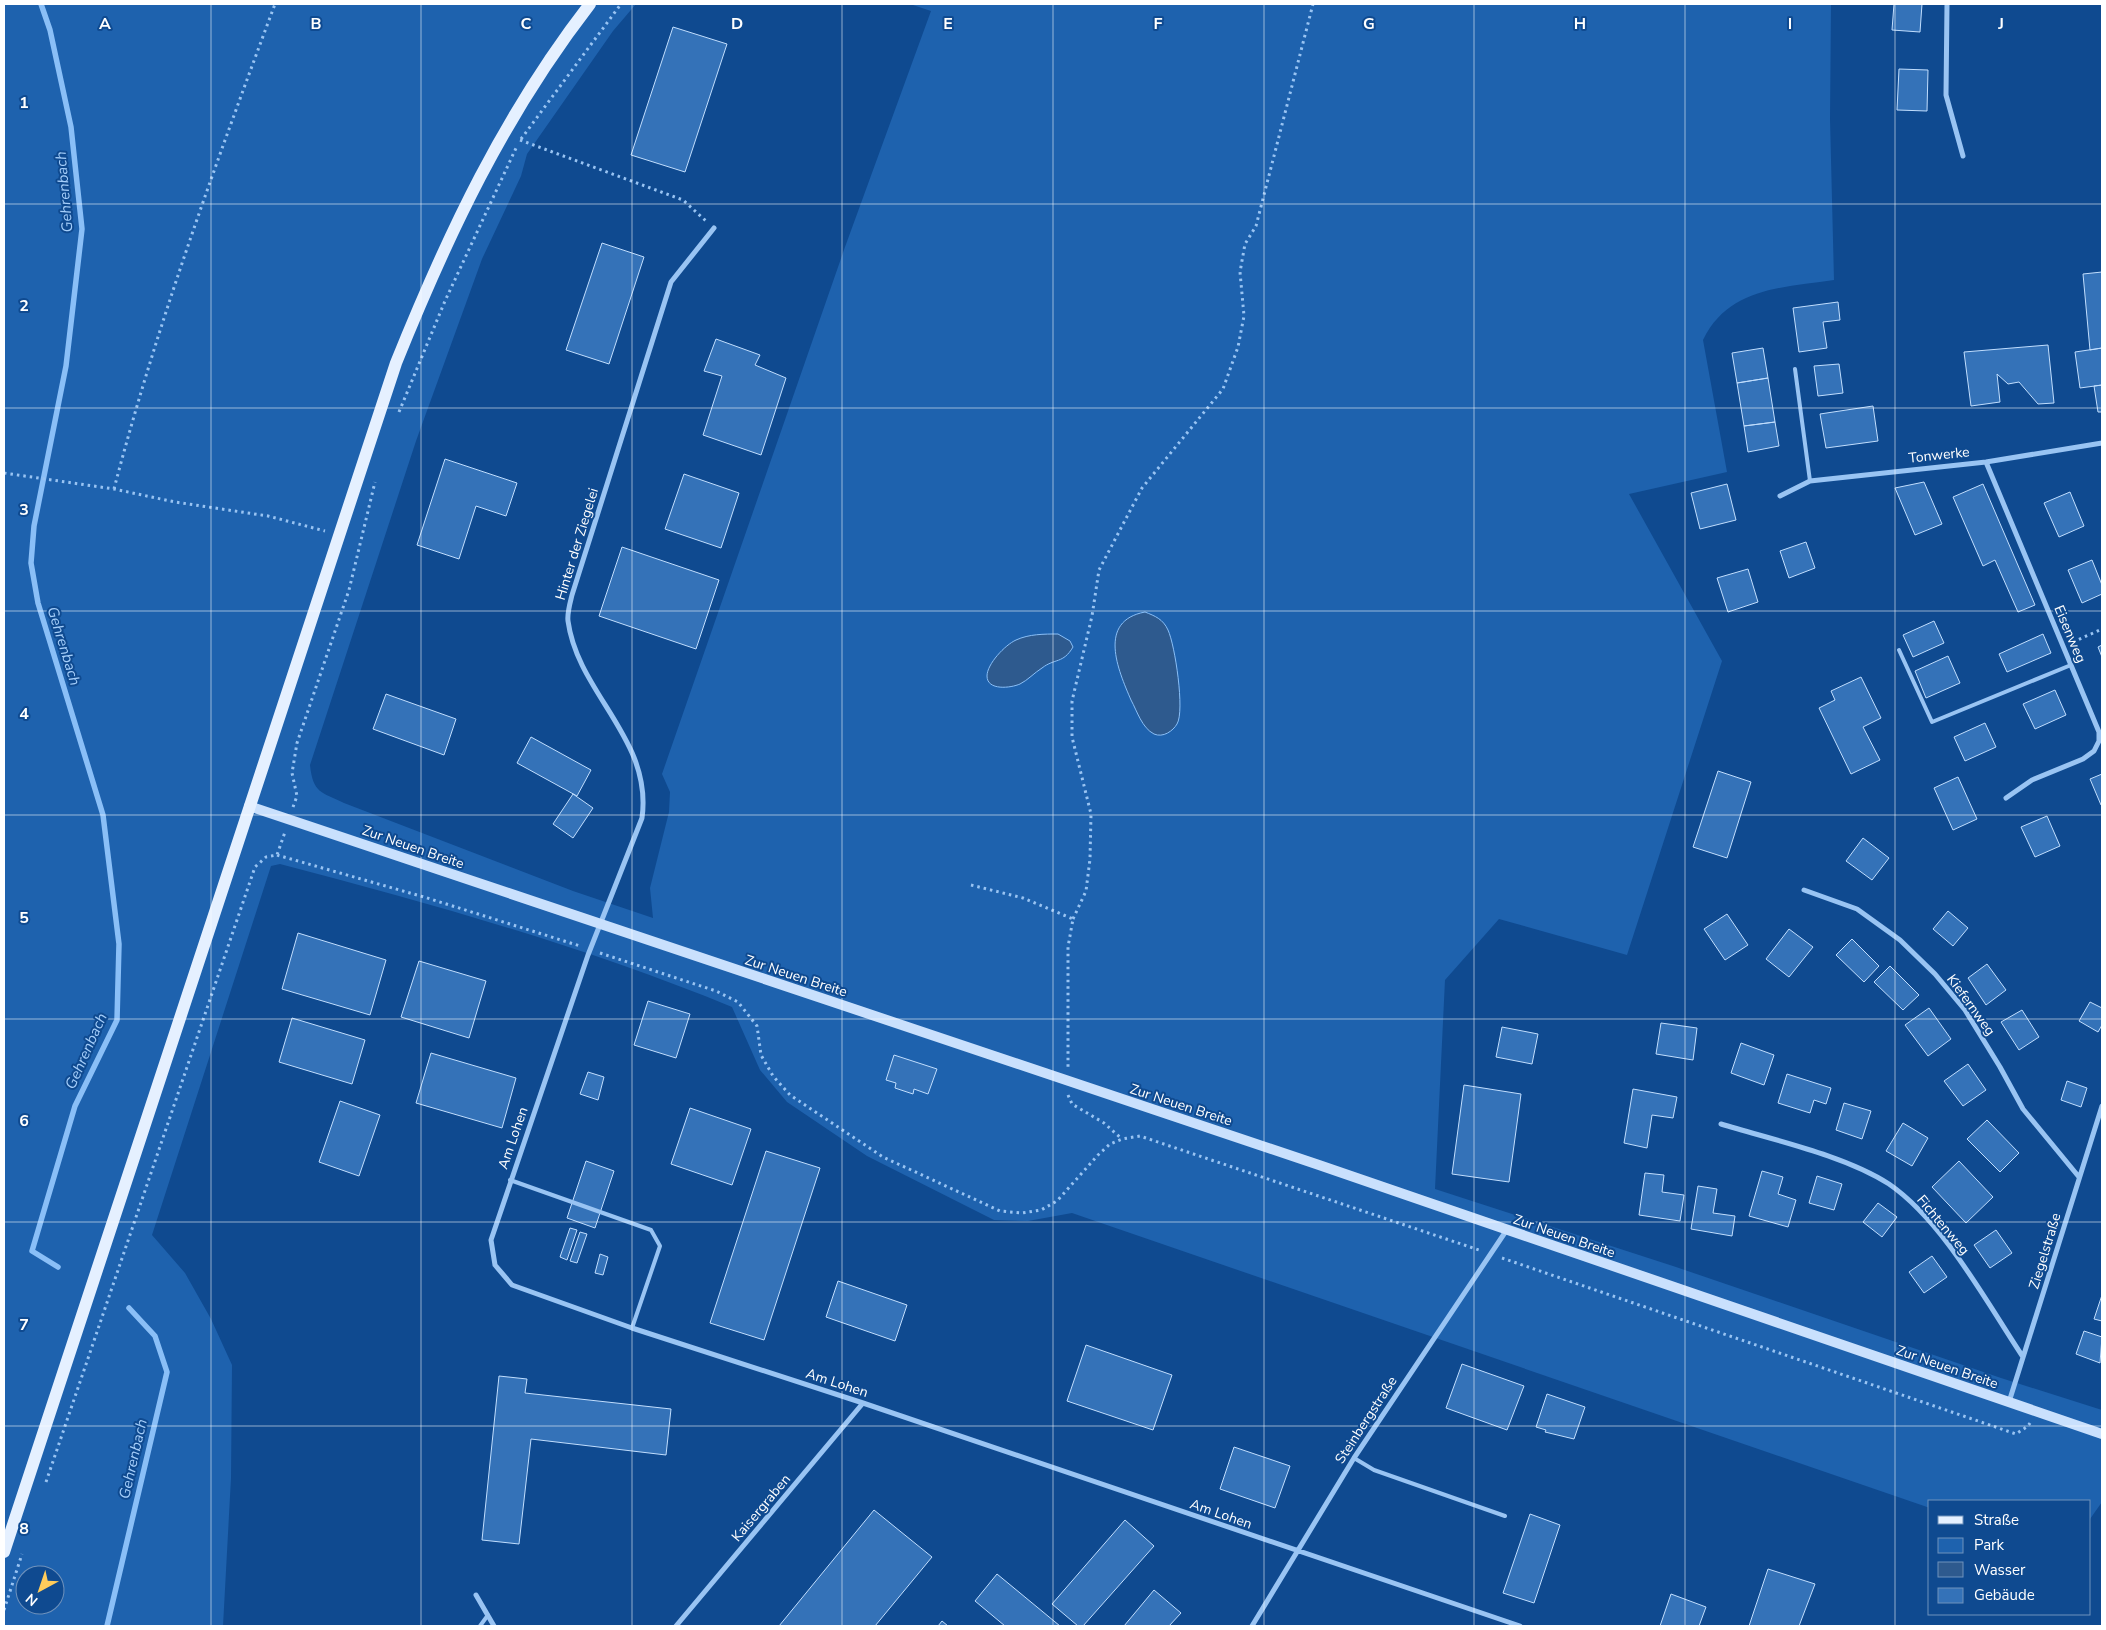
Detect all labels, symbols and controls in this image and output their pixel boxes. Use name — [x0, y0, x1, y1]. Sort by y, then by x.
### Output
text: A — [99, 13, 111, 35]
text: B — [310, 13, 322, 35]
text: C — [521, 13, 532, 35]
text: D — [731, 13, 743, 35]
text: E — [943, 13, 953, 35]
text: F — [1154, 13, 1163, 35]
text: G — [1363, 13, 1375, 35]
text: H — [1574, 13, 1586, 35]
text: I — [1788, 13, 1792, 35]
text: J — [1997, 13, 2004, 35]
text: 1 — [19, 92, 29, 114]
water label: Gehrenbach — [50, 151, 78, 233]
text: 2 — [19, 295, 29, 317]
street label: Tonwerke — [1907, 442, 1971, 468]
street label: Hinter der Ziegelei — [551, 486, 603, 602]
text: 3 — [19, 499, 29, 521]
street label: Eisenweg — [2049, 602, 2091, 666]
water label: Gehrenbach — [43, 604, 85, 688]
text: 4 — [19, 703, 29, 725]
street label: Zur Neuen Breite — [360, 821, 466, 873]
text: 5 — [19, 907, 29, 929]
street label: Zur Neuen Breite — [742, 950, 850, 1002]
street label: Kiefernweg — [1942, 970, 2000, 1040]
water label: Gehrenbach — [60, 1010, 112, 1092]
street label: Zur Neuen Breite — [1127, 1079, 1235, 1131]
street label: Am Lohen — [494, 1104, 532, 1172]
text: 6 — [19, 1110, 29, 1132]
street label: Fichtenweg — [1912, 1191, 1974, 1259]
street label: Zur Neuen Breite — [1511, 1210, 1617, 1262]
street label: Ziegelstraße — [2024, 1211, 2066, 1291]
text: 7 — [19, 1314, 29, 1336]
street label: Zur Neuen Breite — [1894, 1341, 2000, 1393]
street label: Am Lohen — [803, 1364, 871, 1402]
street label: Steinbergstraße — [1331, 1373, 1401, 1467]
water label: Gehrenbach — [114, 1417, 152, 1501]
street label: Kaisergraben — [727, 1470, 795, 1546]
street label: Am Lohen — [1187, 1495, 1255, 1533]
legend — [1928, 1500, 2091, 1615]
text: Straße — [1974, 1510, 2019, 1530]
text: 8 — [19, 1518, 29, 1540]
text: Park — [1974, 1535, 2004, 1555]
text: Wasser — [1974, 1560, 2026, 1580]
north arrow — [15, 1565, 65, 1615]
text: Gebäude — [1974, 1585, 2035, 1605]
text: N — [22, 1589, 42, 1610]

